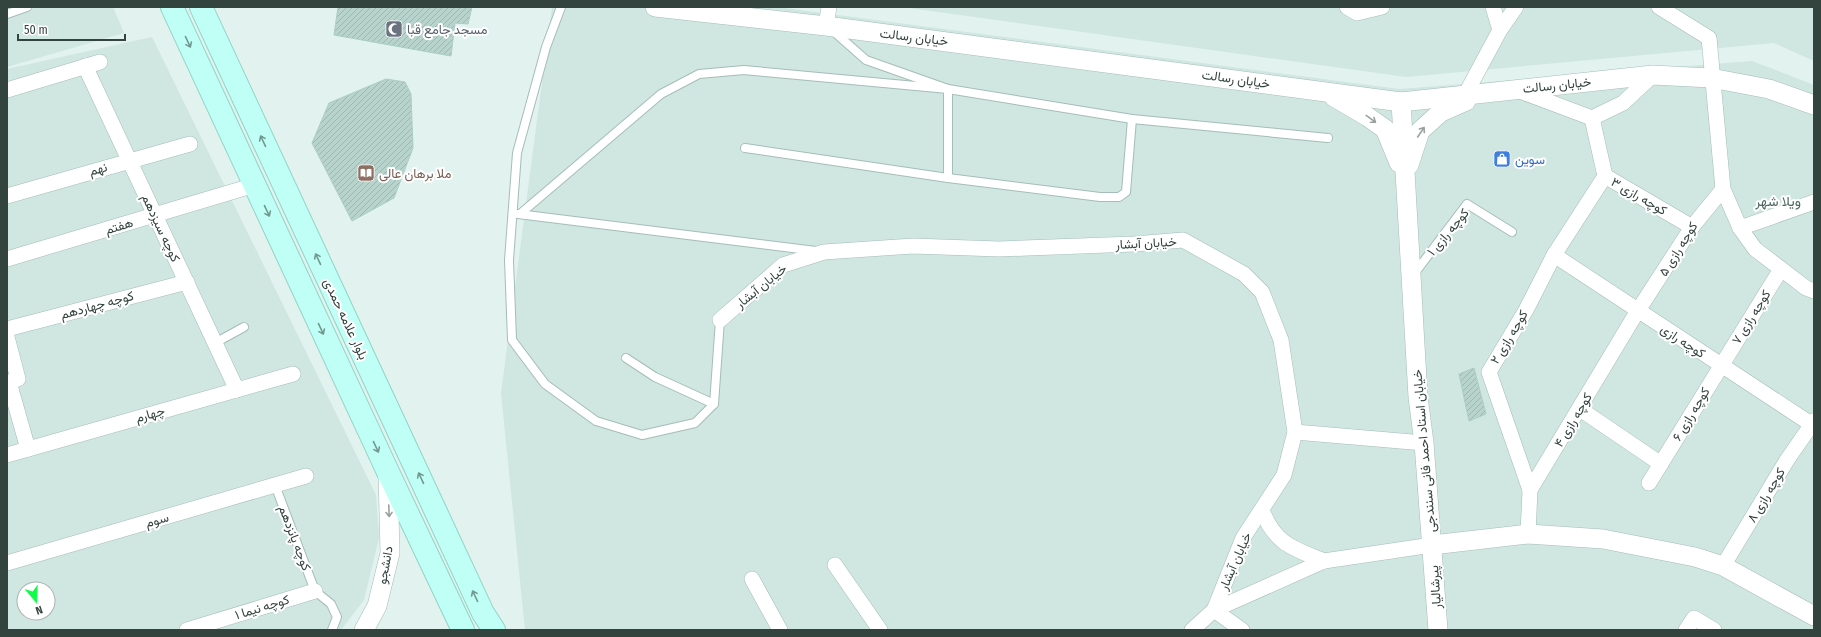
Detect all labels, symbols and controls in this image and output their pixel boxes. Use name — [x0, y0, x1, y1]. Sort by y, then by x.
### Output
scale bar — [18, 16, 125, 42]
mosque icon: مسجد جامع قبا — [384, 19, 404, 39]
place label: مسجد جامع قبا — [407, 22, 488, 39]
text: 50 m — [24, 23, 48, 37]
street label: خیابان رسالت — [879, 25, 949, 50]
one-way arrow — [185, 36, 192, 48]
street label: خیابان رسالت — [1201, 67, 1271, 92]
street label: خیابان رسالت — [1522, 74, 1592, 97]
one-way arrow — [1365, 115, 1376, 123]
one-way arrow — [1417, 127, 1425, 138]
one-way arrow — [259, 135, 266, 147]
shop icon: سوین — [1492, 149, 1512, 169]
place label: سوین — [1515, 152, 1545, 168]
street label: نهم — [87, 159, 109, 180]
library icon: ملا برهان عالی — [356, 163, 376, 183]
place label: ملا برهان عالی — [379, 166, 451, 182]
street label: کوچه رازی ۳ — [1607, 174, 1670, 220]
street label: کوچه سیزدهم — [137, 192, 183, 265]
district label: ویلا شهر — [1754, 193, 1801, 210]
one-way arrow — [264, 205, 271, 217]
street label: کوچه رازی ۱ — [1424, 205, 1474, 260]
street label: هفتم — [103, 215, 135, 238]
street label: کوچه رازی ۵ — [1655, 219, 1702, 280]
street label: خیابان آبشار — [1114, 234, 1177, 253]
one-way arrow — [314, 253, 321, 265]
street label: خیابان آبشار — [732, 261, 791, 313]
street label: بلوار علامه حمدی — [320, 276, 371, 363]
street label: کوچه رازی ۷ — [1728, 287, 1775, 348]
street label: کوچه چهاردهم — [59, 288, 136, 324]
street label: کوچه رازی ۲ — [1487, 307, 1533, 368]
street label: کوچه رازی — [1657, 321, 1708, 363]
one-way arrow — [318, 322, 325, 334]
street label: خیابان استاد احمد فانی سنندجی — [1409, 368, 1440, 533]
street label: کوچه رازی ۶ — [1669, 384, 1715, 444]
street label: کوچه رازی ۴ — [1551, 390, 1597, 451]
street label: چهارم — [134, 403, 167, 427]
one-way arrow — [373, 440, 380, 452]
street label: کوچه رازی ۸ — [1744, 465, 1790, 526]
one-way arrow — [416, 472, 424, 484]
street label: کوچه پانزدهم — [274, 503, 314, 574]
one-way arrow — [385, 504, 393, 517]
street label: سوم — [144, 510, 171, 531]
street label: خیابان آبشار — [1215, 530, 1255, 594]
street label: دانشجو — [374, 545, 397, 585]
street label: پیرشالیار — [1426, 565, 1446, 610]
north arrow — [16, 581, 56, 621]
one-way arrow — [471, 590, 478, 602]
street label: کوچه نیما ۱ — [233, 592, 292, 624]
text: N — [34, 603, 44, 617]

